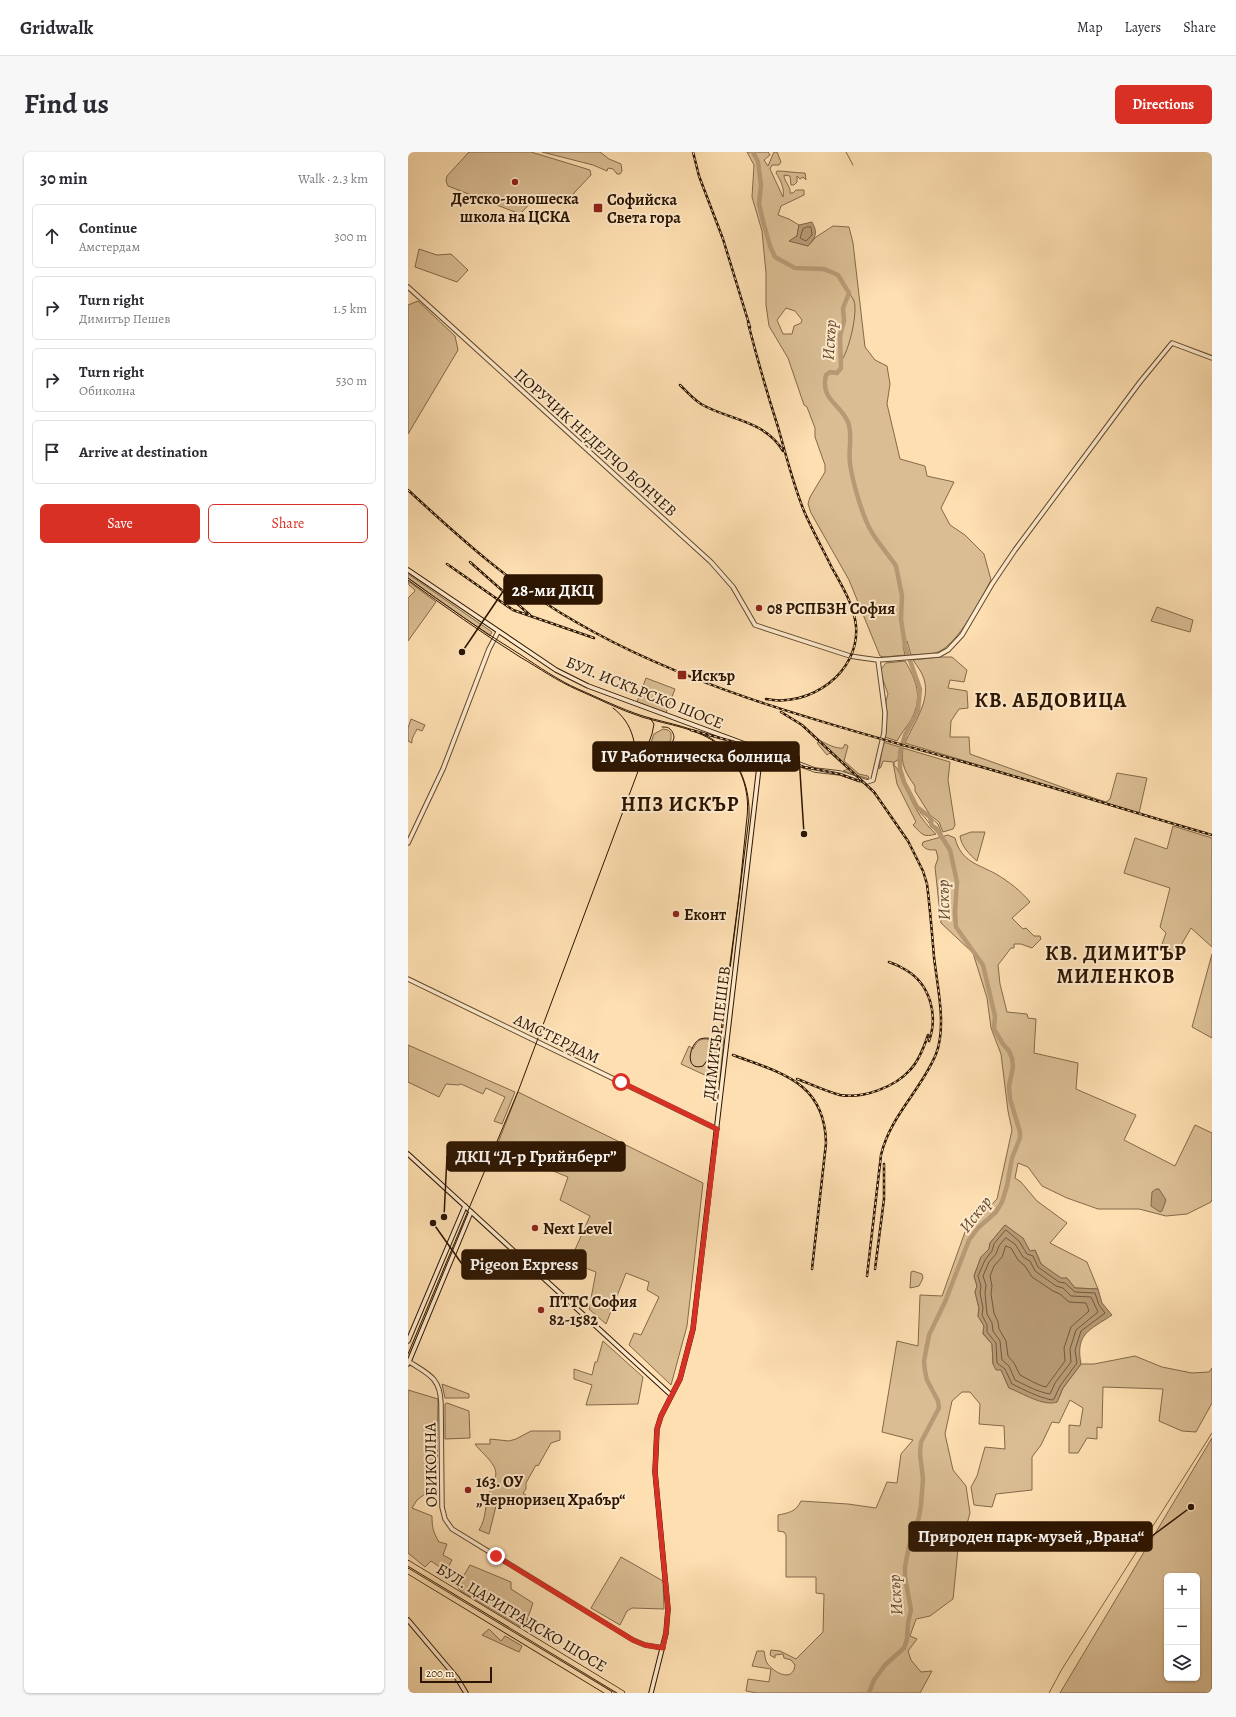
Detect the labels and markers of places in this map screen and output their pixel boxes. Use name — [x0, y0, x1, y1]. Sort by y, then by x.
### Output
marker: Детско-юношеска школа на ЦСКА — [510, 177, 520, 187]
place label: Детско-юношеска школа на ЦСКА — [451, 188, 579, 228]
place label: Софийска Света гора — [607, 189, 681, 229]
marker: Софийска Света гора — [592, 202, 604, 214]
callout: 28-ми ДКЦ — [504, 575, 602, 604]
place label: 08 РСПБЗН София — [767, 598, 895, 620]
marker: 08 РСПБЗН София — [754, 603, 764, 613]
place label: Искър — [691, 665, 736, 687]
marker: Искър — [676, 669, 688, 681]
callout: IV Работническа болница — [593, 742, 799, 771]
place label: Еконт — [684, 904, 727, 926]
marker: Еконт — [671, 909, 681, 919]
callout: ДКЦ “Д-р Грийнберг” — [447, 1142, 625, 1171]
place label: Next Level — [543, 1218, 613, 1240]
marker: Next Level — [530, 1223, 540, 1233]
callout: Pigeon Express — [462, 1250, 586, 1279]
place label: ПТТС София 82-1582 — [549, 1291, 637, 1331]
marker: ПТТС София 82-1582 — [536, 1305, 546, 1315]
place label: 163. ОУ „Черноризец Храбър“ — [476, 1471, 625, 1511]
marker: 163. ОУ „Черноризец Храбър“ — [463, 1485, 473, 1495]
callout: Природен парк-музей „Врана“ — [909, 1522, 1152, 1551]

